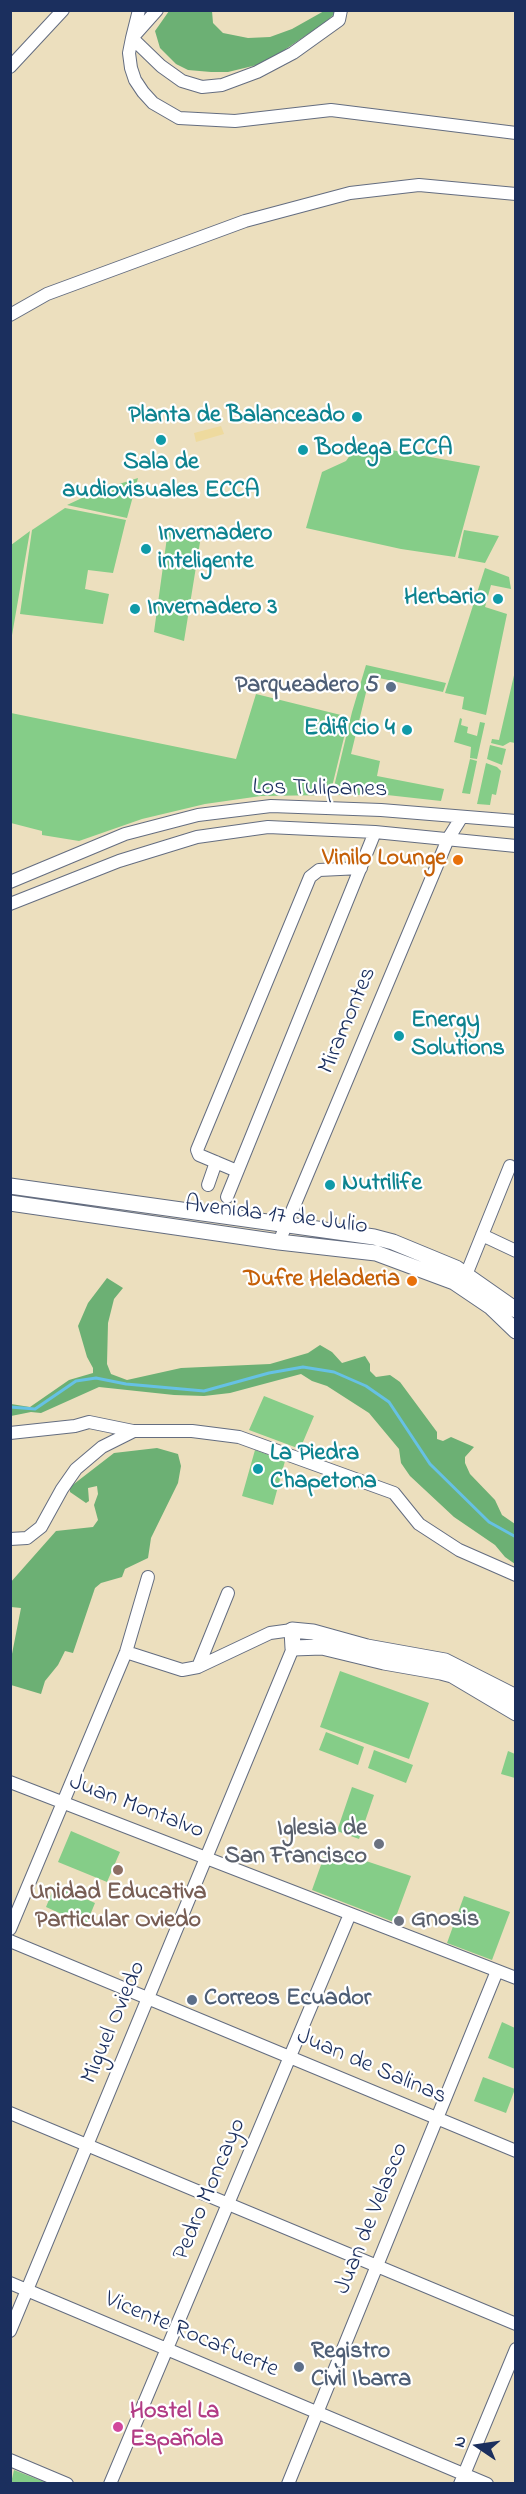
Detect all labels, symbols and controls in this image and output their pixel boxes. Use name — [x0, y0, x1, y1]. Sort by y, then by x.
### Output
place label: Planta de Balanceado — [128, 403, 345, 431]
marker: Planta de Balanceado — [350, 410, 364, 424]
marker: Sala de audiovisuales ECCA — [154, 433, 168, 447]
place label: Bodega ECCA — [315, 436, 453, 464]
marker: Bodega ECCA — [296, 443, 310, 457]
place label: Sala de audiovisuales ECCA — [62, 450, 260, 506]
place label: Invernadero inteligente — [158, 521, 273, 577]
marker: Invernadero inteligente — [139, 542, 153, 556]
place label: Herbario — [404, 585, 486, 613]
marker: Herbario — [491, 592, 505, 606]
place label: Invernadero 3 — [147, 595, 278, 623]
marker: Invernadero 3 — [128, 602, 142, 616]
place label: Parqueadero 5 — [235, 673, 379, 701]
marker: Parqueadero 5 — [384, 680, 398, 694]
place label: Edificio 4 — [304, 716, 395, 744]
marker: Edificio 4 — [400, 723, 414, 737]
street label: Los Tulipanes — [252, 774, 388, 806]
place label: Vinilo Lounge — [322, 846, 446, 874]
marker: Vinilo Lounge — [451, 853, 465, 867]
street label: Miramontes — [314, 963, 384, 1079]
place label: Energy Solutions — [411, 1008, 505, 1064]
marker: Energy Solutions — [392, 1029, 406, 1043]
place label: Nutrilife — [342, 1171, 422, 1199]
marker: Nutrilife — [323, 1178, 337, 1192]
street label: Avenida 17 de Julio — [183, 1191, 369, 1243]
place label: Dufre Heladeria — [243, 1267, 400, 1295]
marker: Dufre Heladeria — [405, 1274, 419, 1288]
place label: La Piedra Chapetona — [270, 1441, 377, 1497]
marker: La Piedra Chapetona — [251, 1462, 265, 1476]
street label: Juan Montalvo — [65, 1769, 207, 1847]
place label: Iglesia de San Francisco — [225, 1816, 367, 1872]
marker: Iglesia de San Francisco — [372, 1837, 386, 1851]
marker: Unidad Educativa Particular Oviedo — [111, 1863, 125, 1877]
place label: Unidad Educativa Particular Oviedo — [29, 1880, 207, 1936]
place label: Gnosis — [411, 1907, 479, 1935]
marker: Gnosis — [392, 1914, 406, 1928]
street label: Miguel Oviedo — [76, 1957, 154, 2089]
place label: Correos Ecuador — [204, 1986, 371, 2014]
marker: Correos Ecuador — [185, 1993, 199, 2007]
street label: Juan de Salinas — [292, 2023, 450, 2113]
street label: Pedro Moncayo — [168, 2115, 254, 2265]
street label: Juan de Velasco — [330, 2139, 416, 2299]
street label: Vicente Rocafuerte — [100, 2286, 282, 2386]
place label: Registro Civil Ibarra — [311, 2339, 411, 2395]
marker: Registro Civil Ibarra — [292, 2360, 306, 2374]
place label: Hostel La Española — [130, 2399, 223, 2455]
north arrow — [448, 2416, 508, 2476]
marker: Hostel La Española — [111, 2420, 125, 2434]
text: N — [448, 2434, 473, 2450]

